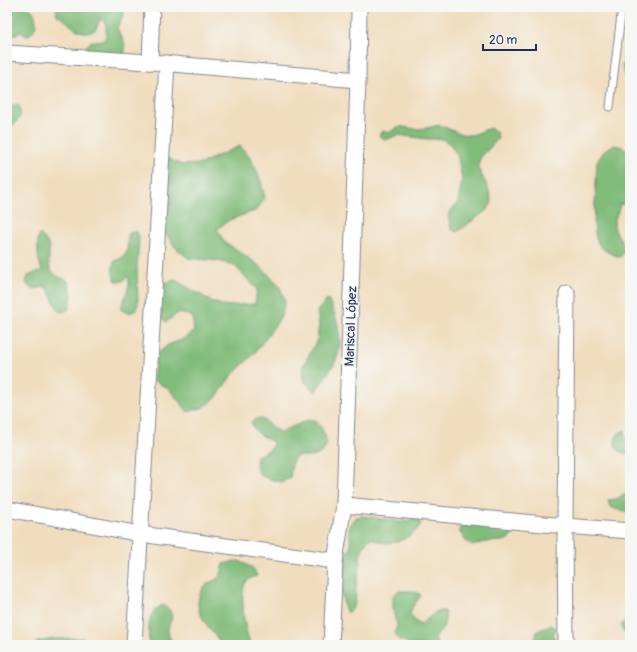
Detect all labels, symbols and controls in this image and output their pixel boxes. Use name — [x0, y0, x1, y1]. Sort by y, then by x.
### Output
scale bar — [483, 26, 536, 52]
text: 20 m — [489, 33, 518, 48]
street label: Mariscal López — [342, 285, 360, 367]

